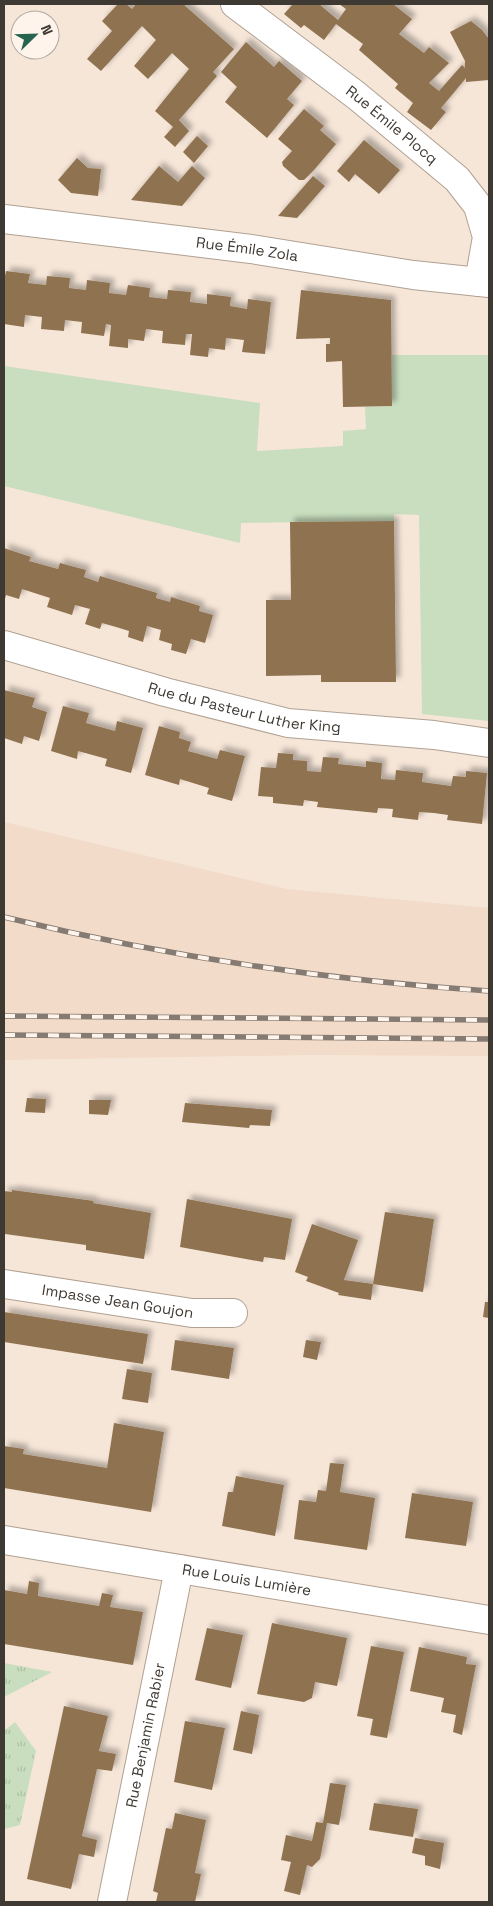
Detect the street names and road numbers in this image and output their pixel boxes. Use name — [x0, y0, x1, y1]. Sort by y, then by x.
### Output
street label: Rue Émile Plocq — [342, 81, 442, 168]
street label: Rue Émile Zola — [195, 232, 300, 265]
street label: Rue du Pasteur Luther King — [146, 678, 342, 736]
street label: Impasse Jean Goujon — [41, 1280, 195, 1322]
street label: Rue Louis Lumière — [181, 1560, 313, 1600]
street label: Rue Benjamin Rabier — [121, 1661, 169, 1809]

